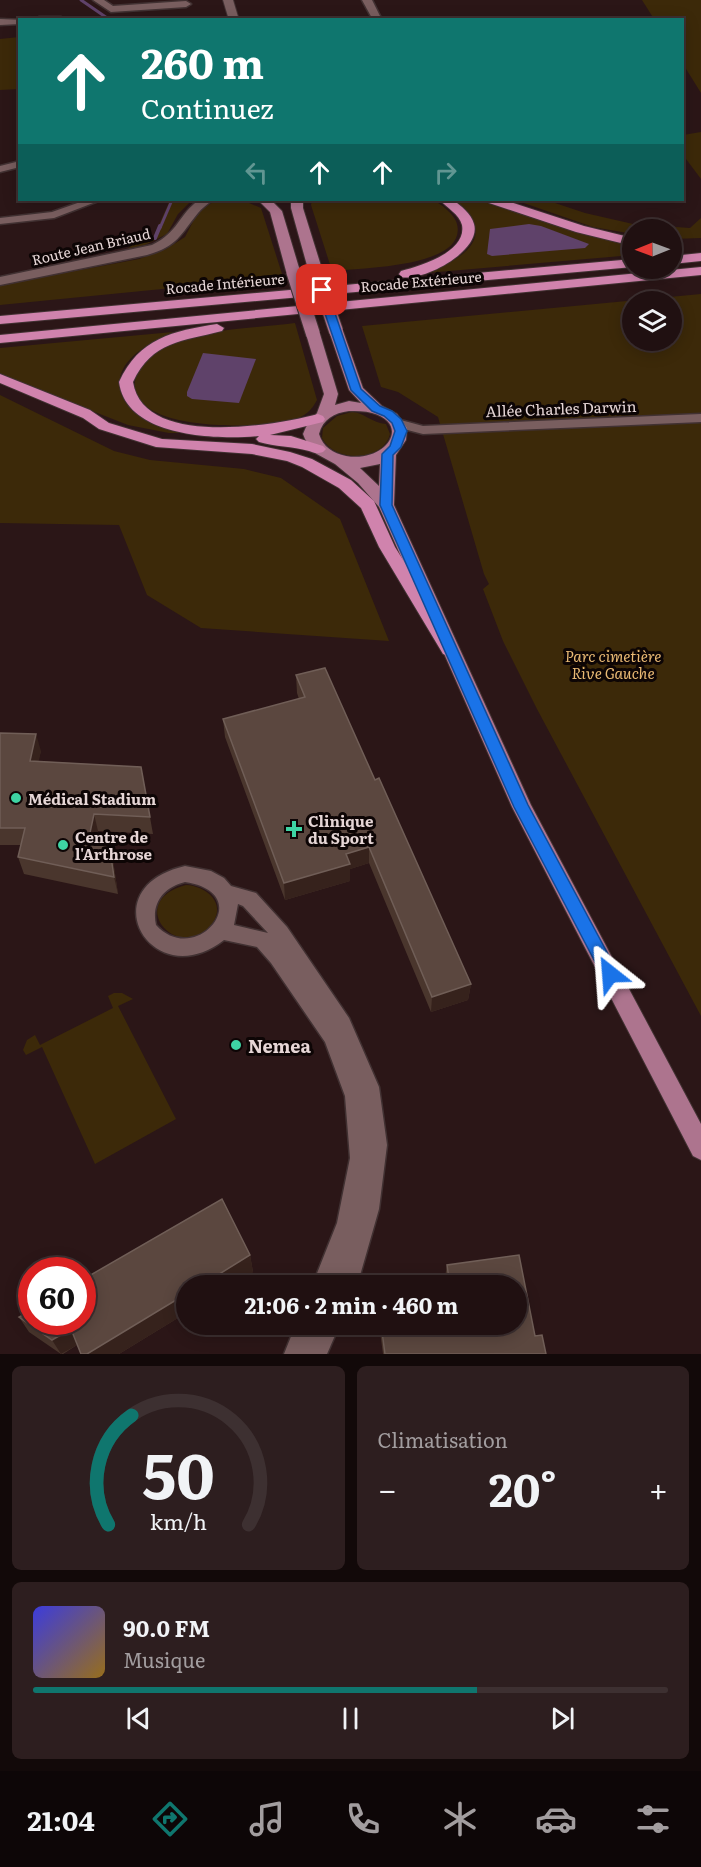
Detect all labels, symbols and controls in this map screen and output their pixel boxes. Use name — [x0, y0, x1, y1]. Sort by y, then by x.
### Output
text: 260 m — [141, 30, 264, 92]
icon: ahead — [42, 42, 120, 120]
text: Continuez — [141, 87, 274, 127]
icon: left — [240, 156, 273, 189]
icon: ahead — [303, 156, 336, 189]
icon: ahead — [366, 156, 399, 189]
icon: right — [429, 156, 462, 189]
north arrow — [622, 219, 682, 279]
map controls — [622, 219, 682, 351]
street label: Route Jean Briaud — [30, 223, 153, 269]
pin — [296, 264, 347, 315]
street label: Rocade Extérieure — [360, 266, 482, 296]
street label: Rocade Intérieure — [165, 268, 285, 298]
icon: arrive — [305, 273, 338, 306]
button: layers — [622, 291, 682, 351]
street label: Allée Charles Darwin — [485, 394, 637, 422]
park label: Parc cimetière Rive Gauche — [565, 644, 661, 684]
place label: Médical Stadium — [28, 787, 156, 810]
marker: Médical Stadium — [9, 791, 23, 805]
place label: Clinique du Sport — [308, 809, 374, 849]
marker: Clinique du Sport — [285, 820, 303, 838]
place label: Centre de l'Arthrose — [75, 825, 152, 865]
marker: Centre de l'Arthrose — [56, 838, 70, 852]
position arrow — [578, 942, 642, 1006]
place label: Nemea — [248, 1032, 311, 1059]
marker: Nemea — [229, 1038, 243, 1052]
speed limit sign: 60 — [18, 1257, 96, 1335]
text: 21:06 · 2 min · 460 m — [244, 1288, 459, 1321]
text: Climatisation — [378, 1424, 508, 1454]
text: 50 — [142, 1426, 214, 1518]
text: 20° — [489, 1454, 557, 1521]
text: − — [378, 1463, 397, 1512]
text: + — [649, 1463, 668, 1512]
text: km/h — [150, 1505, 207, 1537]
text: 90.0 FM — [123, 1611, 210, 1644]
text: Musique — [123, 1644, 205, 1674]
icon: previous — [122, 1702, 155, 1735]
icon: pause — [334, 1702, 367, 1735]
icon: next — [546, 1702, 579, 1735]
icon: directions — [149, 1798, 191, 1840]
icon: music — [246, 1798, 288, 1840]
icon: phone — [342, 1798, 384, 1840]
icon: climate — [439, 1798, 481, 1840]
icon: car — [535, 1798, 577, 1840]
icon: filters — [632, 1798, 674, 1840]
text: 21:04 — [27, 1799, 95, 1839]

